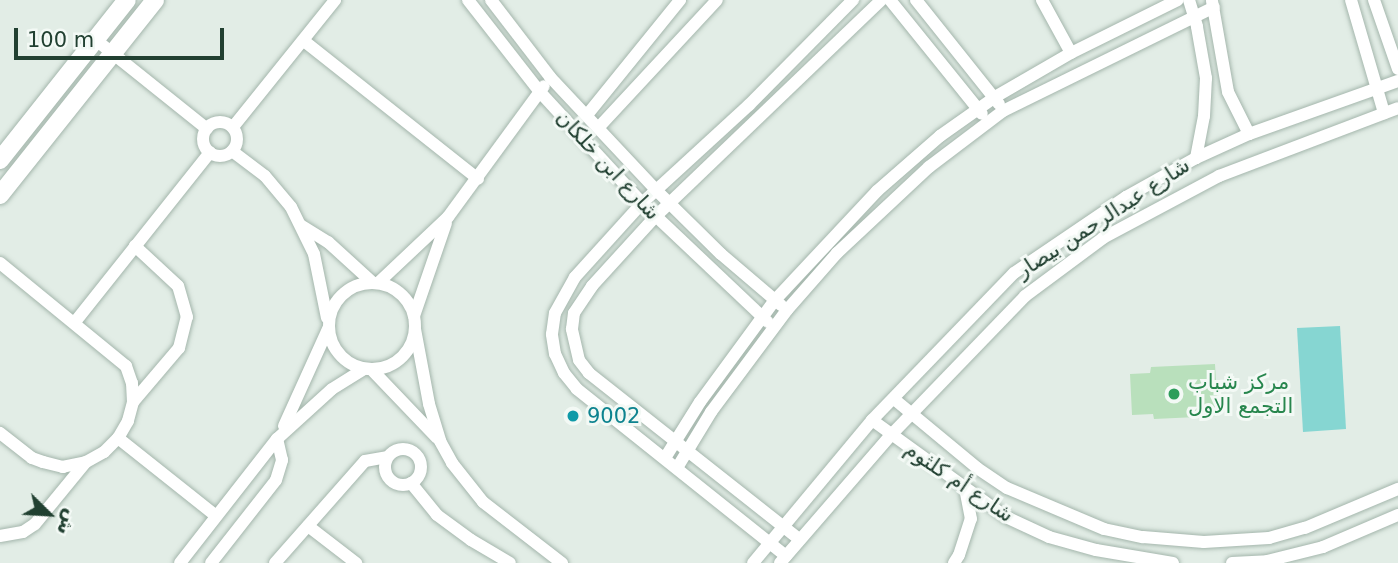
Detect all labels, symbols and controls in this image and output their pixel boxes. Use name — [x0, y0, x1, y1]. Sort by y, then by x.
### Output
scale bar — [18, 14, 228, 58]
text: 100 m — [27, 28, 94, 52]
street label: شارع ابن خلكان — [551, 105, 665, 225]
street label: شارع عبدالرحمن بيصار — [1012, 152, 1194, 284]
place label: مركز شباب التجمع الاول — [1188, 369, 1293, 419]
marker: مركز شباب التجمع الاول — [1166, 386, 1182, 402]
place label: 9002 — [587, 403, 640, 429]
marker: 9002 — [565, 408, 581, 424]
street label: شارع أم كلثوم — [900, 436, 1018, 528]
north arrow — [14, 479, 84, 549]
text: ش — [53, 506, 84, 539]

